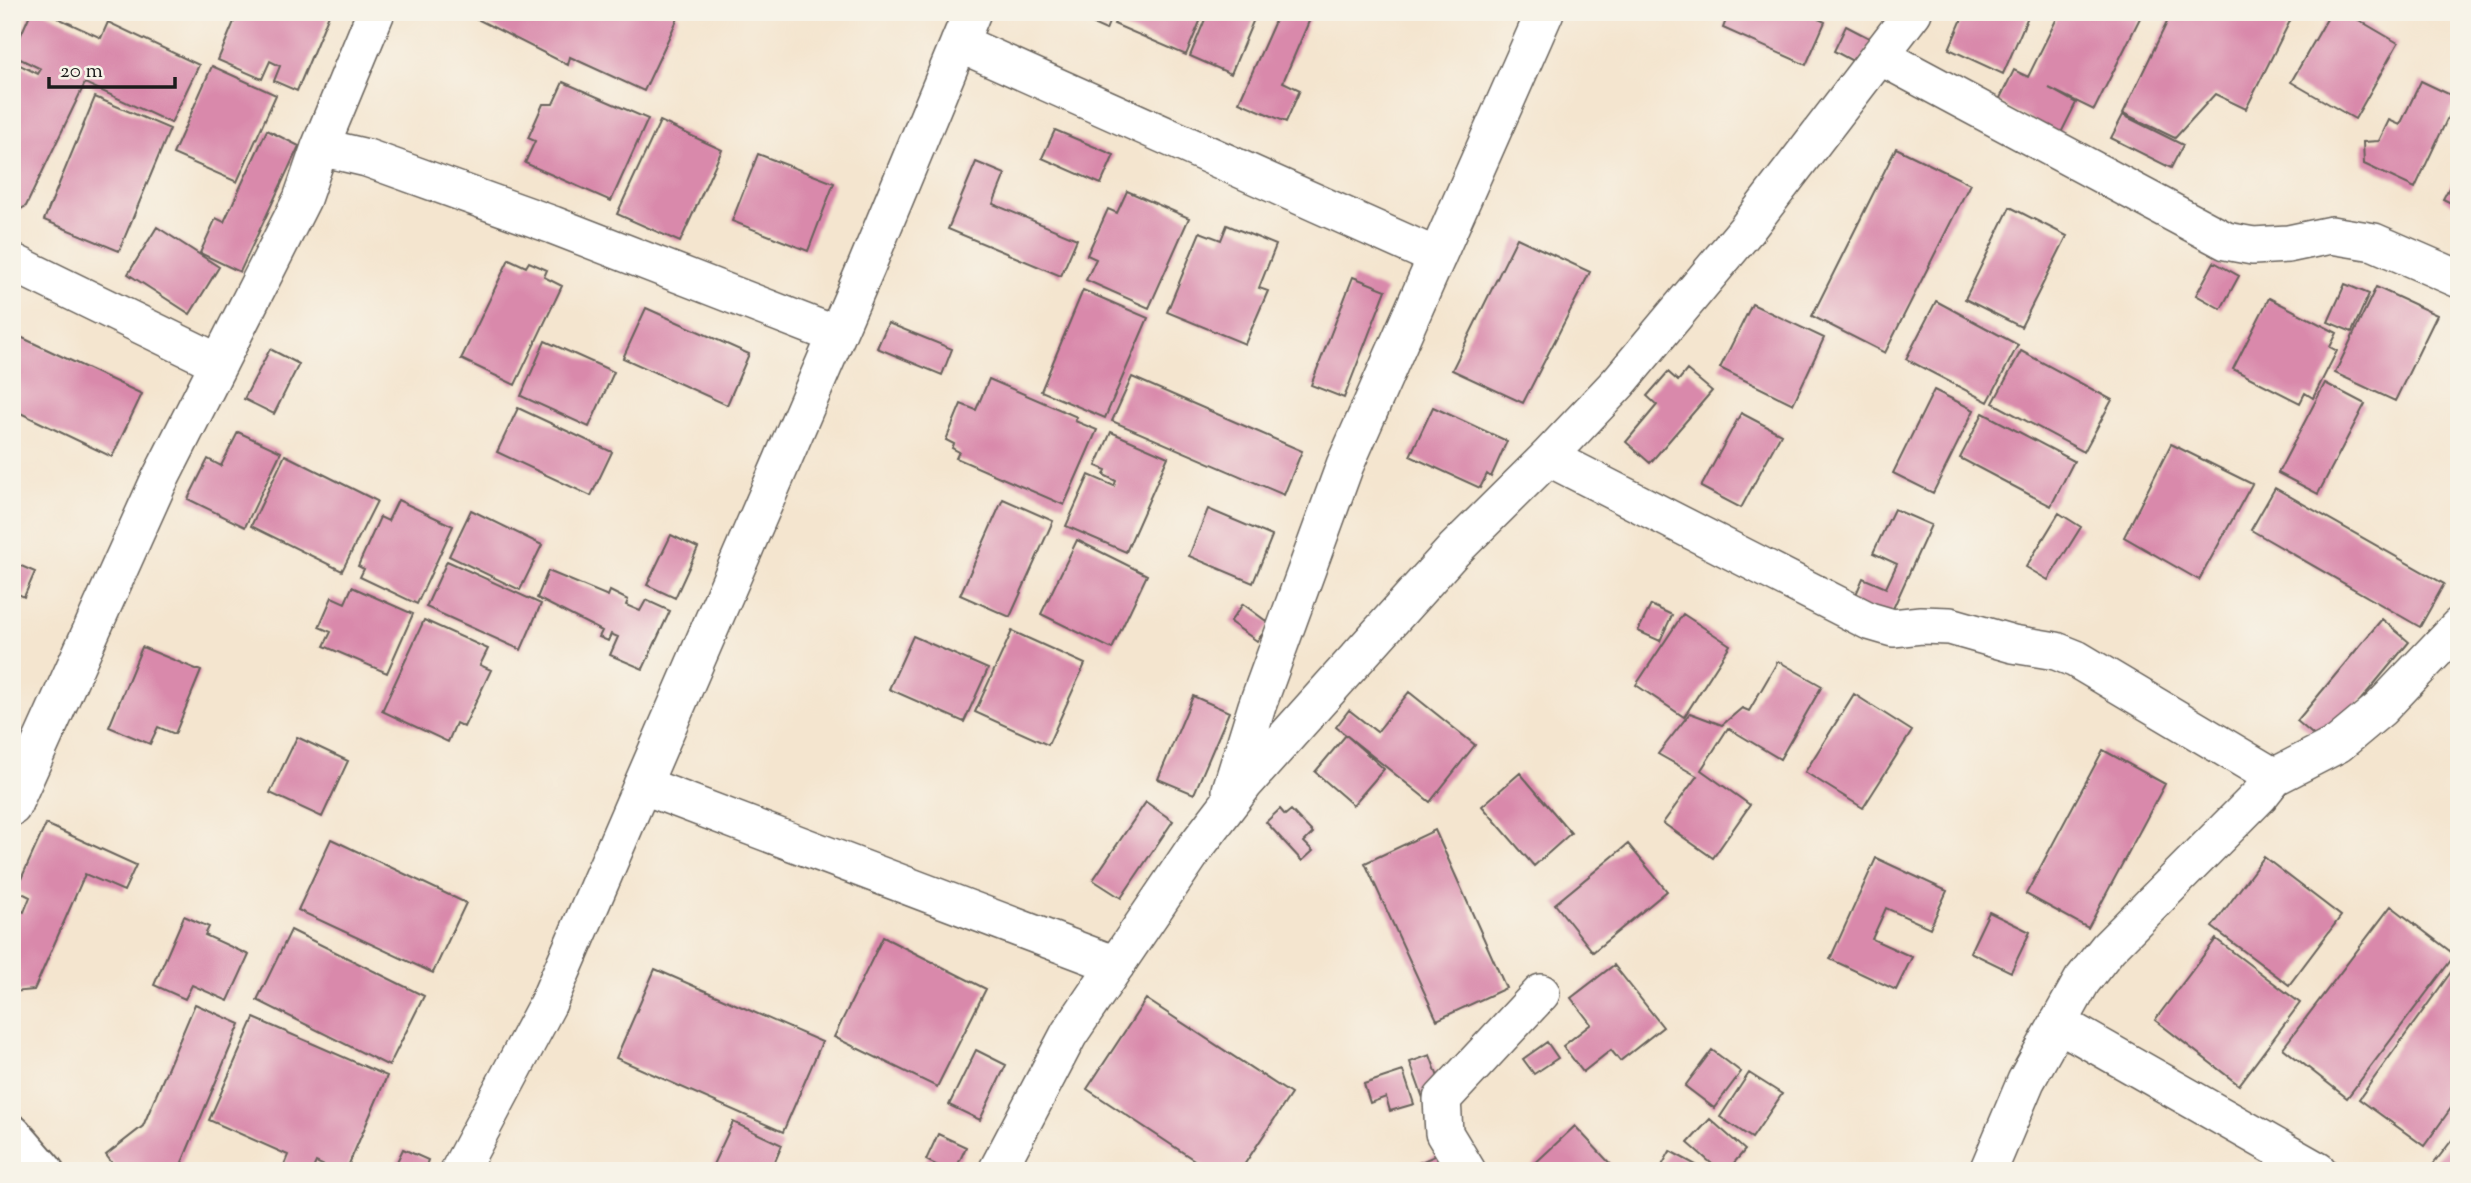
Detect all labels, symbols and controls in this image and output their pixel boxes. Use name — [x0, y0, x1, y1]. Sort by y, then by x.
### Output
scale bar — [49, 46, 175, 90]
text: 20 m — [60, 57, 103, 87]

